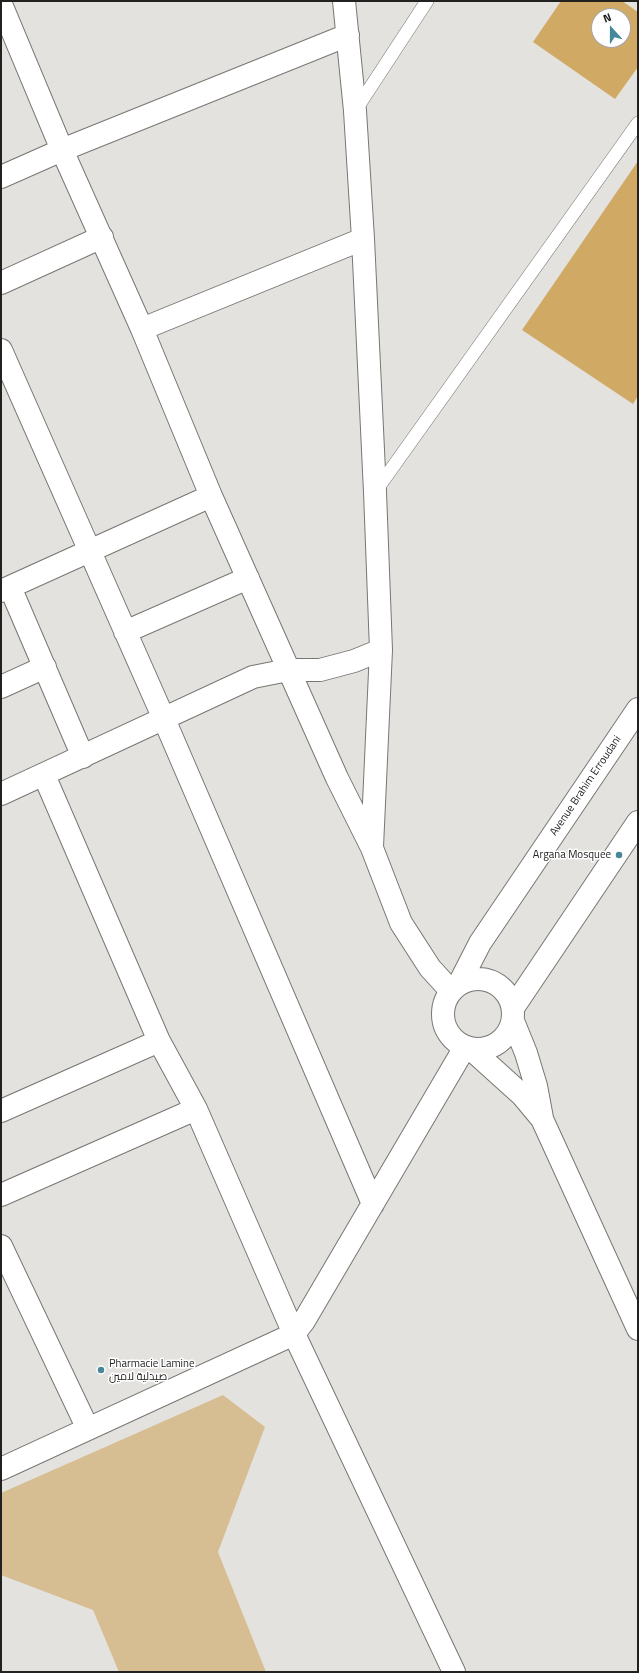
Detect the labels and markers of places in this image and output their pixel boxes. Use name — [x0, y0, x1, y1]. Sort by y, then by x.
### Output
place label: Argana Mosquee — [533, 848, 611, 862]
marker: Argana Mosquee — [614, 850, 624, 860]
place label: Pharmacie Lamine صيدلية لامين — [109, 1357, 194, 1383]
marker: Pharmacie Lamine صيدلية لامين — [96, 1365, 106, 1375]

